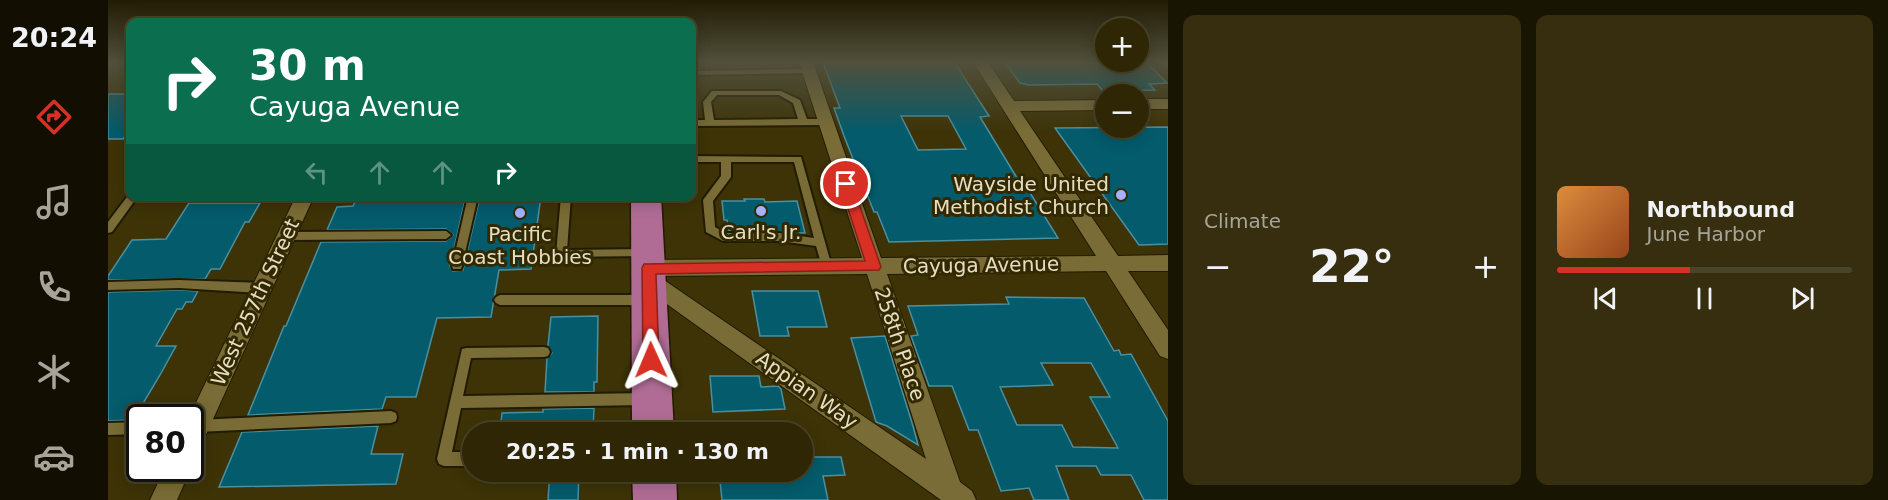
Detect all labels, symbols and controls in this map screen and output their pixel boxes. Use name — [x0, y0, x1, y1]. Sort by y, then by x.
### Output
map controls — [1095, 18, 1149, 138]
button: + — [1095, 18, 1149, 72]
text: 20:24 — [11, 22, 97, 53]
text: 30 m — [249, 41, 366, 90]
icon: right — [150, 42, 228, 120]
button: − — [1095, 84, 1149, 138]
text: Cayuga Avenue — [249, 91, 460, 122]
icon: directions — [33, 96, 75, 138]
icon: left — [300, 156, 333, 189]
icon: ahead — [363, 156, 396, 189]
icon: ahead — [426, 156, 459, 189]
icon: right — [489, 156, 522, 189]
pin — [820, 158, 871, 209]
icon: arrive — [829, 167, 862, 200]
place label: Wayside United Methodist Church — [933, 172, 1109, 219]
icon: music — [33, 181, 75, 223]
marker: Wayside United Methodist Church — [1114, 188, 1128, 202]
text: Northbound — [1647, 197, 1795, 222]
marker: Carl's Jr. — [754, 204, 768, 218]
marker: Pacific Coast Hobbies — [513, 206, 527, 220]
text: Climate — [1204, 209, 1281, 233]
street label: West 257th Street — [206, 215, 304, 389]
place label: Carl's Jr. — [721, 220, 801, 244]
place label: Pacific Coast Hobbies — [448, 222, 592, 269]
text: June Harbor — [1647, 222, 1765, 246]
text: 22° — [1309, 240, 1394, 293]
text: − — [1204, 247, 1232, 286]
text: + — [1472, 247, 1500, 286]
street label: Cayuga Avenue — [903, 252, 1059, 278]
icon: phone — [33, 266, 75, 308]
icon: previous — [1589, 282, 1622, 315]
icon: pause — [1688, 282, 1721, 315]
icon: next — [1786, 282, 1819, 315]
street label: 258th Place — [869, 284, 931, 404]
position arrow — [619, 328, 683, 392]
street label: Appian Way — [752, 346, 863, 434]
icon: climate — [33, 351, 75, 393]
speed limit sign: 80 — [126, 404, 204, 482]
icon: car — [33, 436, 75, 478]
text: 20:25 · 1 min · 130 m — [506, 439, 769, 464]

